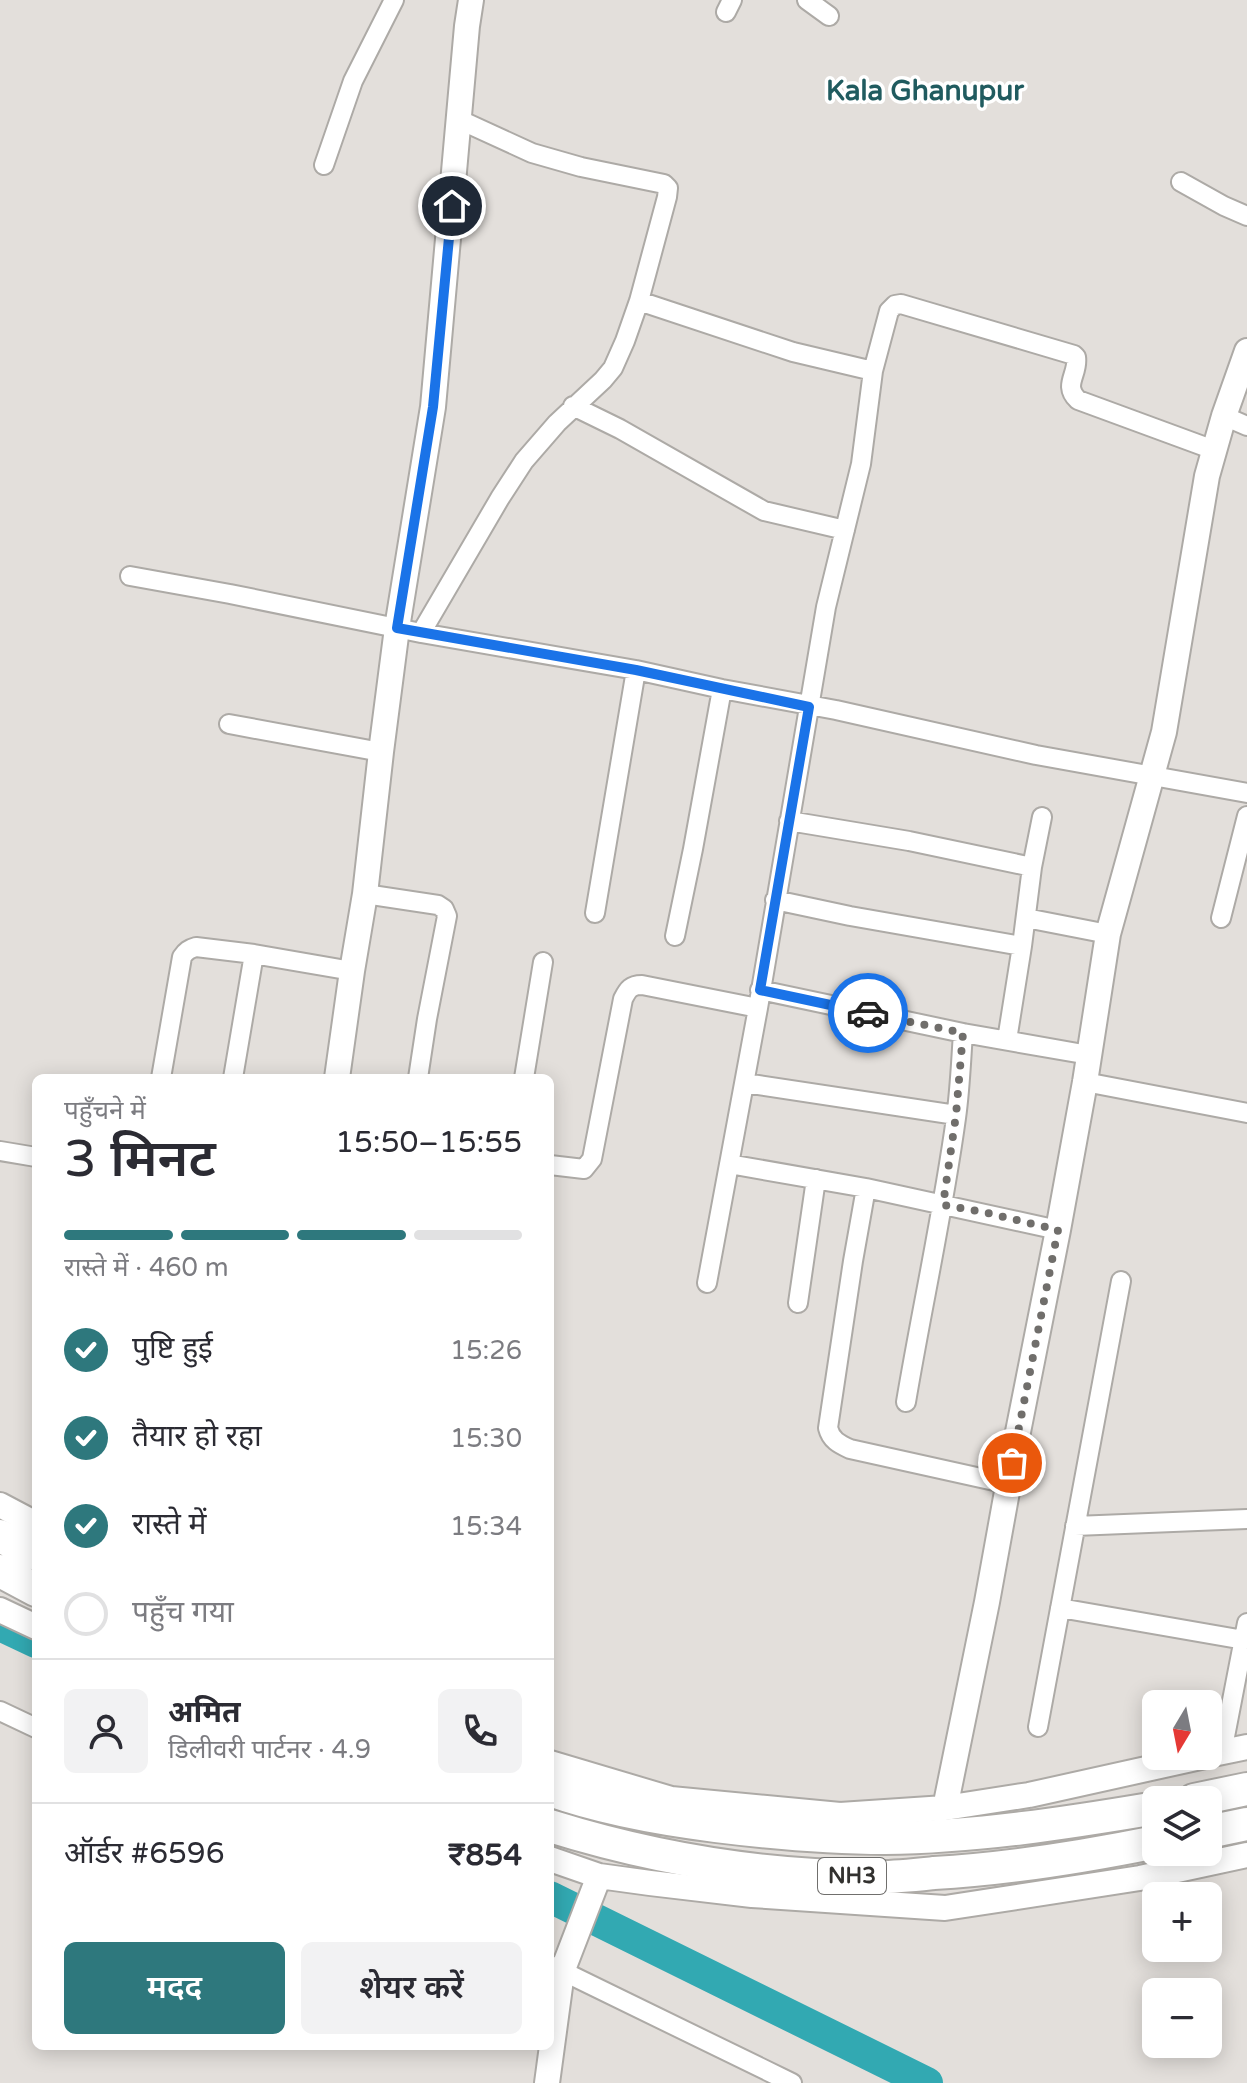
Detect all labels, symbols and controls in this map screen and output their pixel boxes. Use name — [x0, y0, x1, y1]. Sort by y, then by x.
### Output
district label: Kala Ghanupur — [826, 74, 1025, 108]
pin — [418, 172, 486, 240]
icon: home — [430, 184, 474, 228]
courier — [828, 973, 908, 1053]
icon: car — [846, 991, 890, 1035]
text: पहुँचने में — [64, 1095, 146, 1126]
text: 15:50–15:55 — [335, 1124, 522, 1161]
text: 3 मिनट — [64, 1128, 216, 1191]
text: रास्ते में · 460 m — [64, 1252, 229, 1283]
icon: check — [64, 1328, 108, 1372]
text: पुष्टि हुई — [132, 1330, 213, 1367]
text: 15:26 — [450, 1335, 522, 1366]
icon: check — [64, 1416, 108, 1460]
text: तैयार हो रहा — [132, 1418, 262, 1455]
text: 15:30 — [450, 1423, 522, 1454]
pin — [978, 1429, 1046, 1497]
icon: bag — [990, 1441, 1034, 1485]
icon: check — [64, 1504, 108, 1548]
text: रास्ते में — [132, 1506, 207, 1543]
text: 15:34 — [450, 1511, 522, 1542]
text: पहुँच गया — [132, 1594, 234, 1631]
button: person — [64, 1689, 148, 1773]
button: phone — [438, 1689, 522, 1773]
north arrow — [1142, 1690, 1222, 1770]
map controls — [1142, 1690, 1222, 2058]
text: अमित — [168, 1694, 241, 1731]
text: डिलीवरी पार्टनर · 4.9 — [168, 1734, 371, 1765]
button: layers — [1142, 1786, 1222, 1866]
text: ऑर्डर #6596 — [64, 1835, 225, 1872]
text: ₹854 — [448, 1837, 522, 1874]
road number: NH3 — [818, 1858, 886, 1894]
button: + — [1142, 1882, 1222, 1962]
button: मदद — [64, 1942, 285, 2034]
button: शेयर करें — [301, 1942, 522, 2034]
button: − — [1142, 1978, 1222, 2058]

